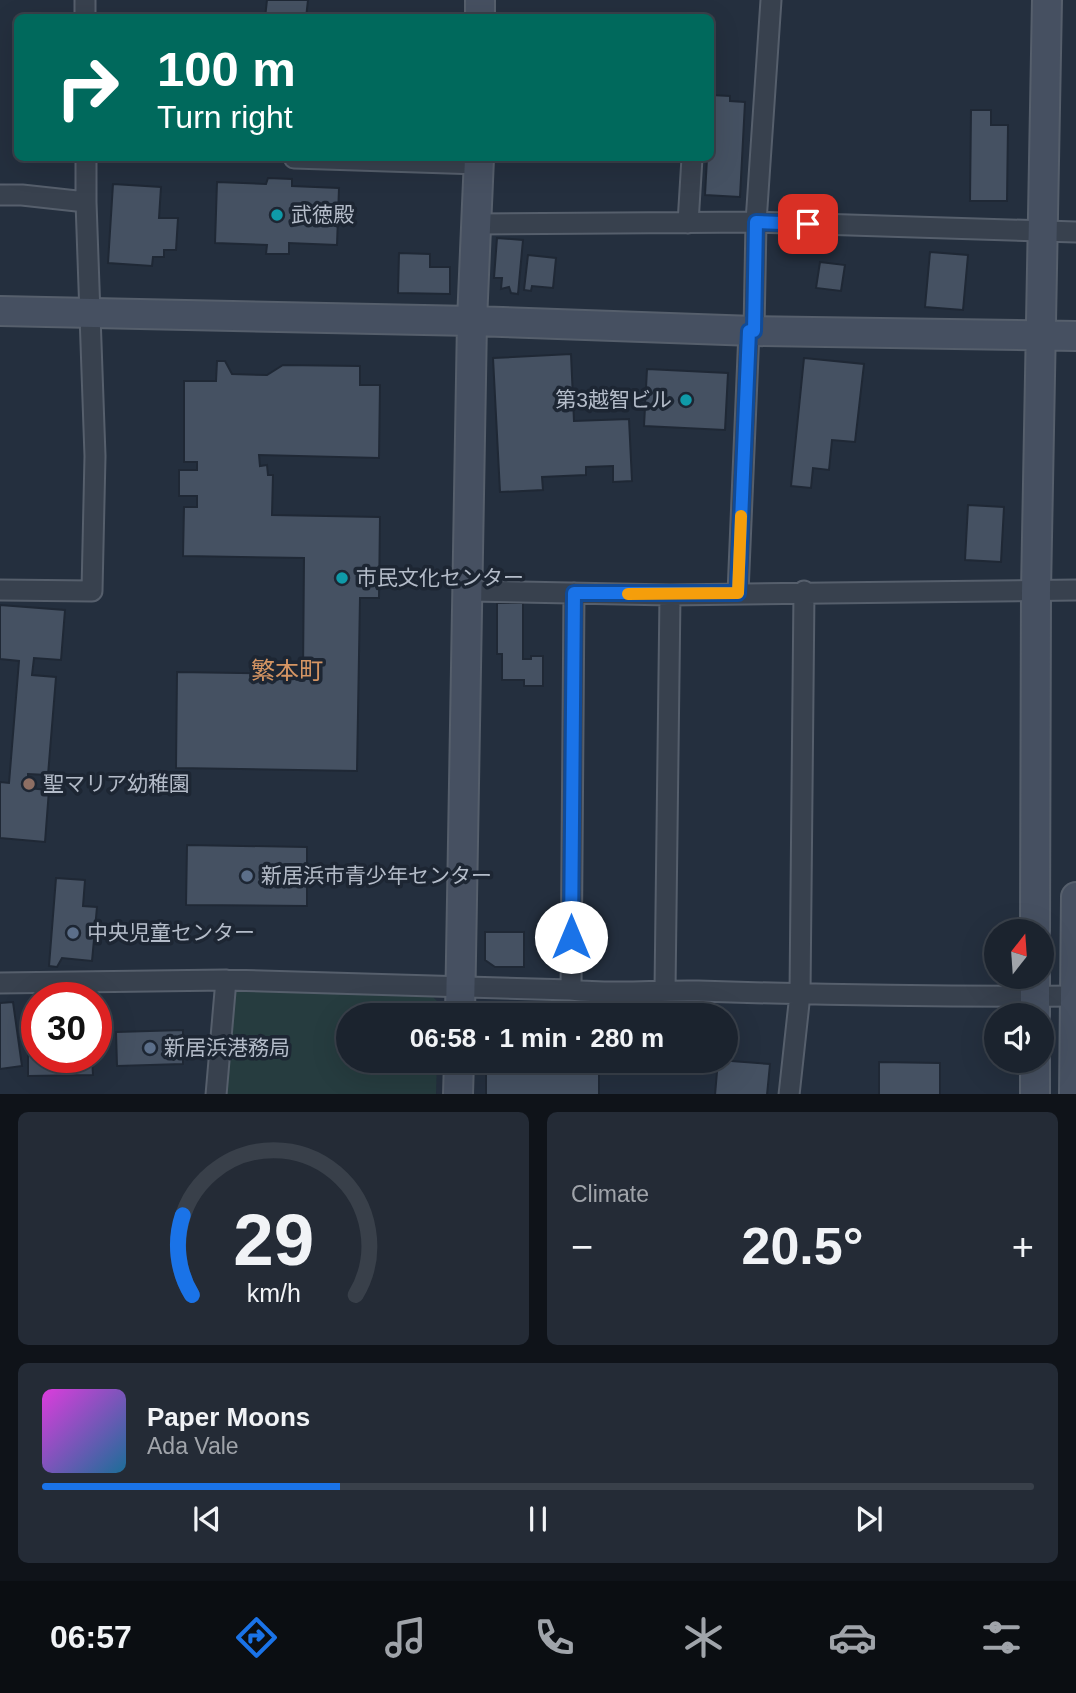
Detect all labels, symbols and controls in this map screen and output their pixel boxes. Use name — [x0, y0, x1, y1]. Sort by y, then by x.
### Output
icon: right — [42, 42, 133, 133]
text: 100 m — [157, 42, 296, 96]
text: Turn right — [157, 99, 293, 135]
pin — [778, 194, 838, 254]
place label: 武徳殿 — [291, 203, 354, 226]
icon: arrive — [789, 205, 827, 243]
marker: 武徳殿 — [269, 207, 285, 223]
place label: 第3越智ビル — [555, 388, 672, 411]
marker: 第3越智ビル — [678, 392, 694, 408]
place label: 市民文化センター — [356, 566, 524, 589]
marker: 市民文化センター — [334, 570, 350, 586]
district label: 繁本町 — [251, 657, 323, 684]
place label: 聖マリア幼稚園 — [43, 772, 190, 795]
marker: 聖マリア幼稚園 — [21, 776, 37, 792]
place label: 新居浜市青少年センター — [261, 864, 492, 887]
marker: 新居浜市青少年センター — [239, 868, 255, 884]
position arrow — [534, 900, 608, 974]
north arrow — [984, 919, 1054, 989]
map controls — [984, 919, 1054, 1073]
place label: 中央児童センター — [87, 921, 255, 944]
marker: 中央児童センター — [65, 925, 81, 941]
speed limit sign: 30 — [21, 982, 112, 1073]
button: sound — [984, 1003, 1054, 1073]
text: 06:58 · 1 min · 280 m — [410, 1023, 664, 1053]
place label: 新居浜港務局 — [164, 1036, 290, 1059]
marker: 新居浜港務局 — [142, 1040, 158, 1056]
text: Climate — [571, 1181, 649, 1207]
text: 29 — [233, 1199, 314, 1280]
text: 20.5° — [741, 1217, 864, 1275]
text: − — [571, 1226, 593, 1268]
text: + — [1012, 1226, 1034, 1268]
text: km/h — [246, 1278, 301, 1306]
text: Paper Moons — [147, 1402, 310, 1432]
text: Ada Vale — [147, 1433, 239, 1459]
icon: previous — [188, 1500, 226, 1538]
icon: pause — [519, 1500, 557, 1538]
icon: next — [850, 1500, 888, 1538]
icon: directions — [232, 1613, 281, 1662]
icon: music — [381, 1613, 430, 1662]
icon: phone — [530, 1613, 579, 1662]
icon: climate — [679, 1613, 728, 1662]
icon: car — [828, 1613, 877, 1662]
icon: filters — [977, 1613, 1026, 1662]
text: 06:57 — [50, 1619, 132, 1655]

